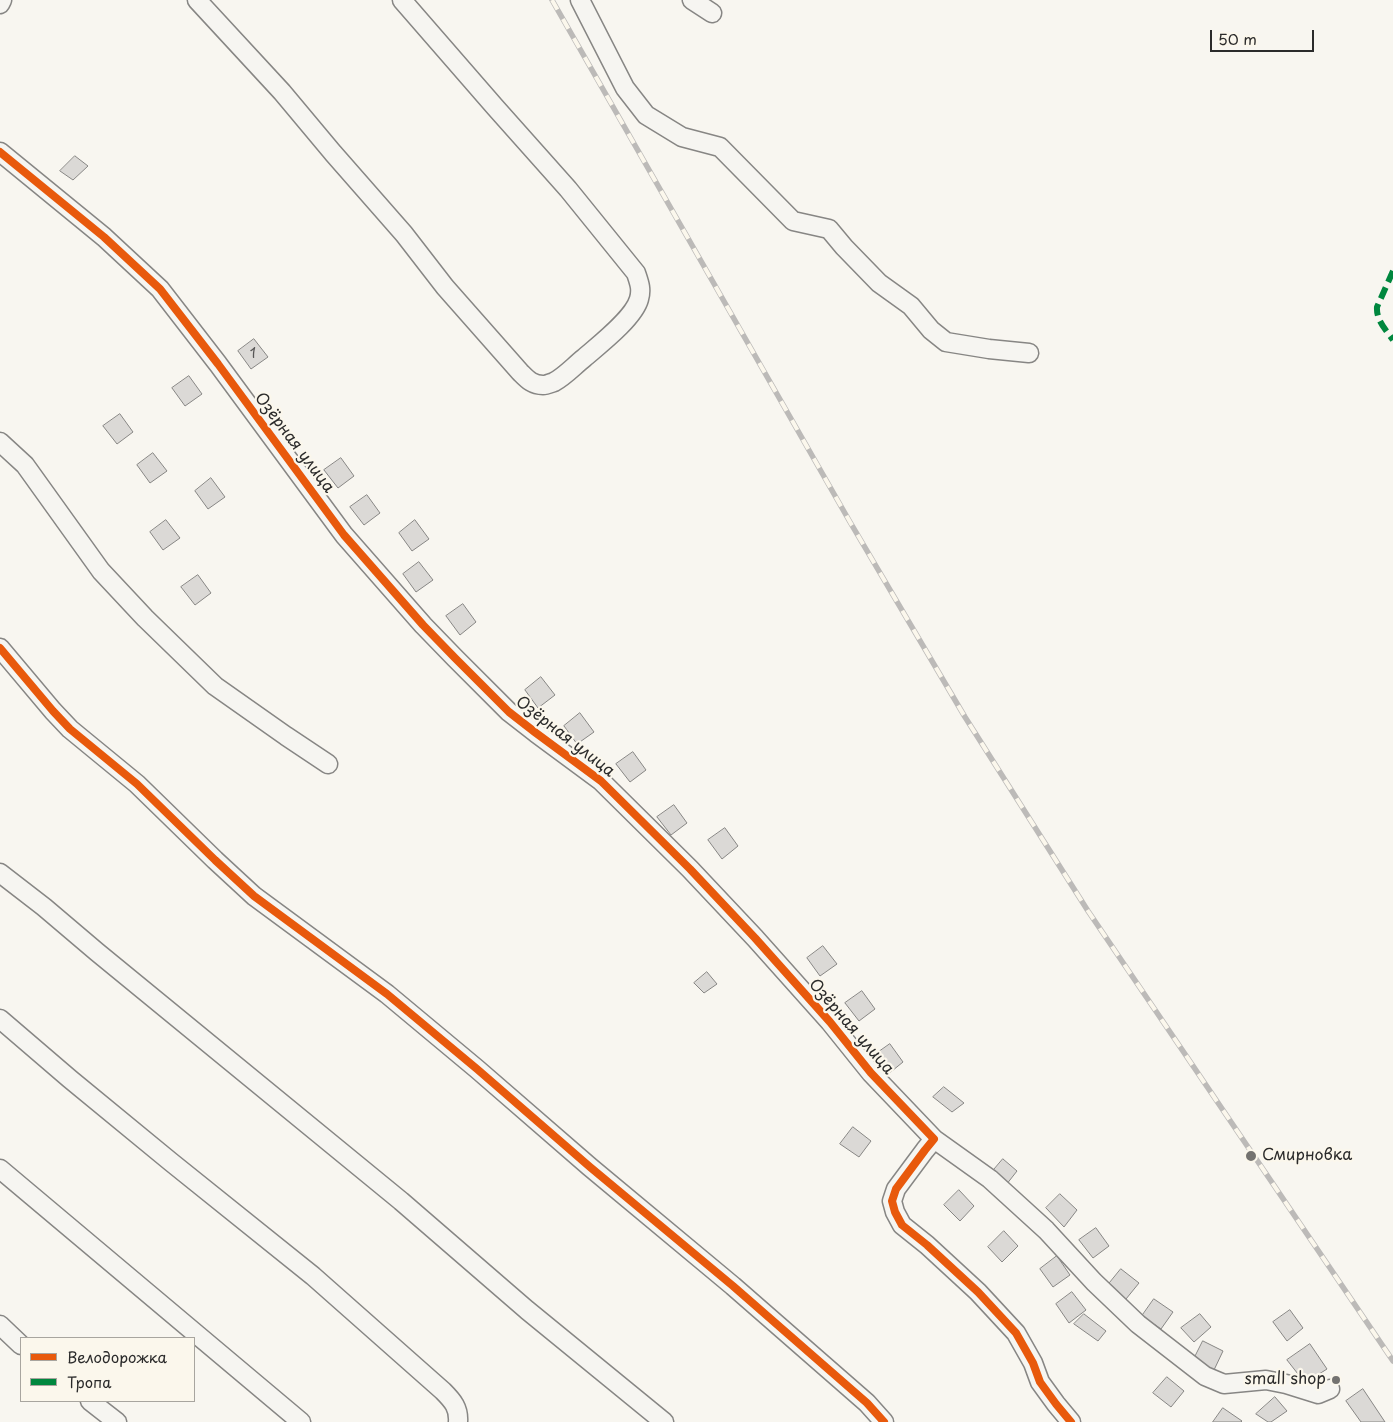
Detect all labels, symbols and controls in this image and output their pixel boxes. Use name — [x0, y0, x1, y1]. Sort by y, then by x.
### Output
scale bar — [1213, 20, 1317, 52]
text: 50 m — [1218, 27, 1257, 50]
house number: 1 — [250, 346, 256, 362]
street label: Озёрная улица — [250, 389, 338, 497]
street label: Озёрная улица — [512, 692, 618, 782]
street label: Озёрная улица — [804, 975, 898, 1079]
place label: Смирновка — [1262, 1146, 1352, 1166]
marker: Смирновка — [1244, 1149, 1258, 1163]
legend — [20, 1337, 195, 1402]
text: Велодорожка — [67, 1345, 167, 1368]
text: Тропа — [67, 1370, 112, 1393]
place label: small shop — [1244, 1370, 1326, 1390]
marker: small shop — [1330, 1374, 1342, 1386]

